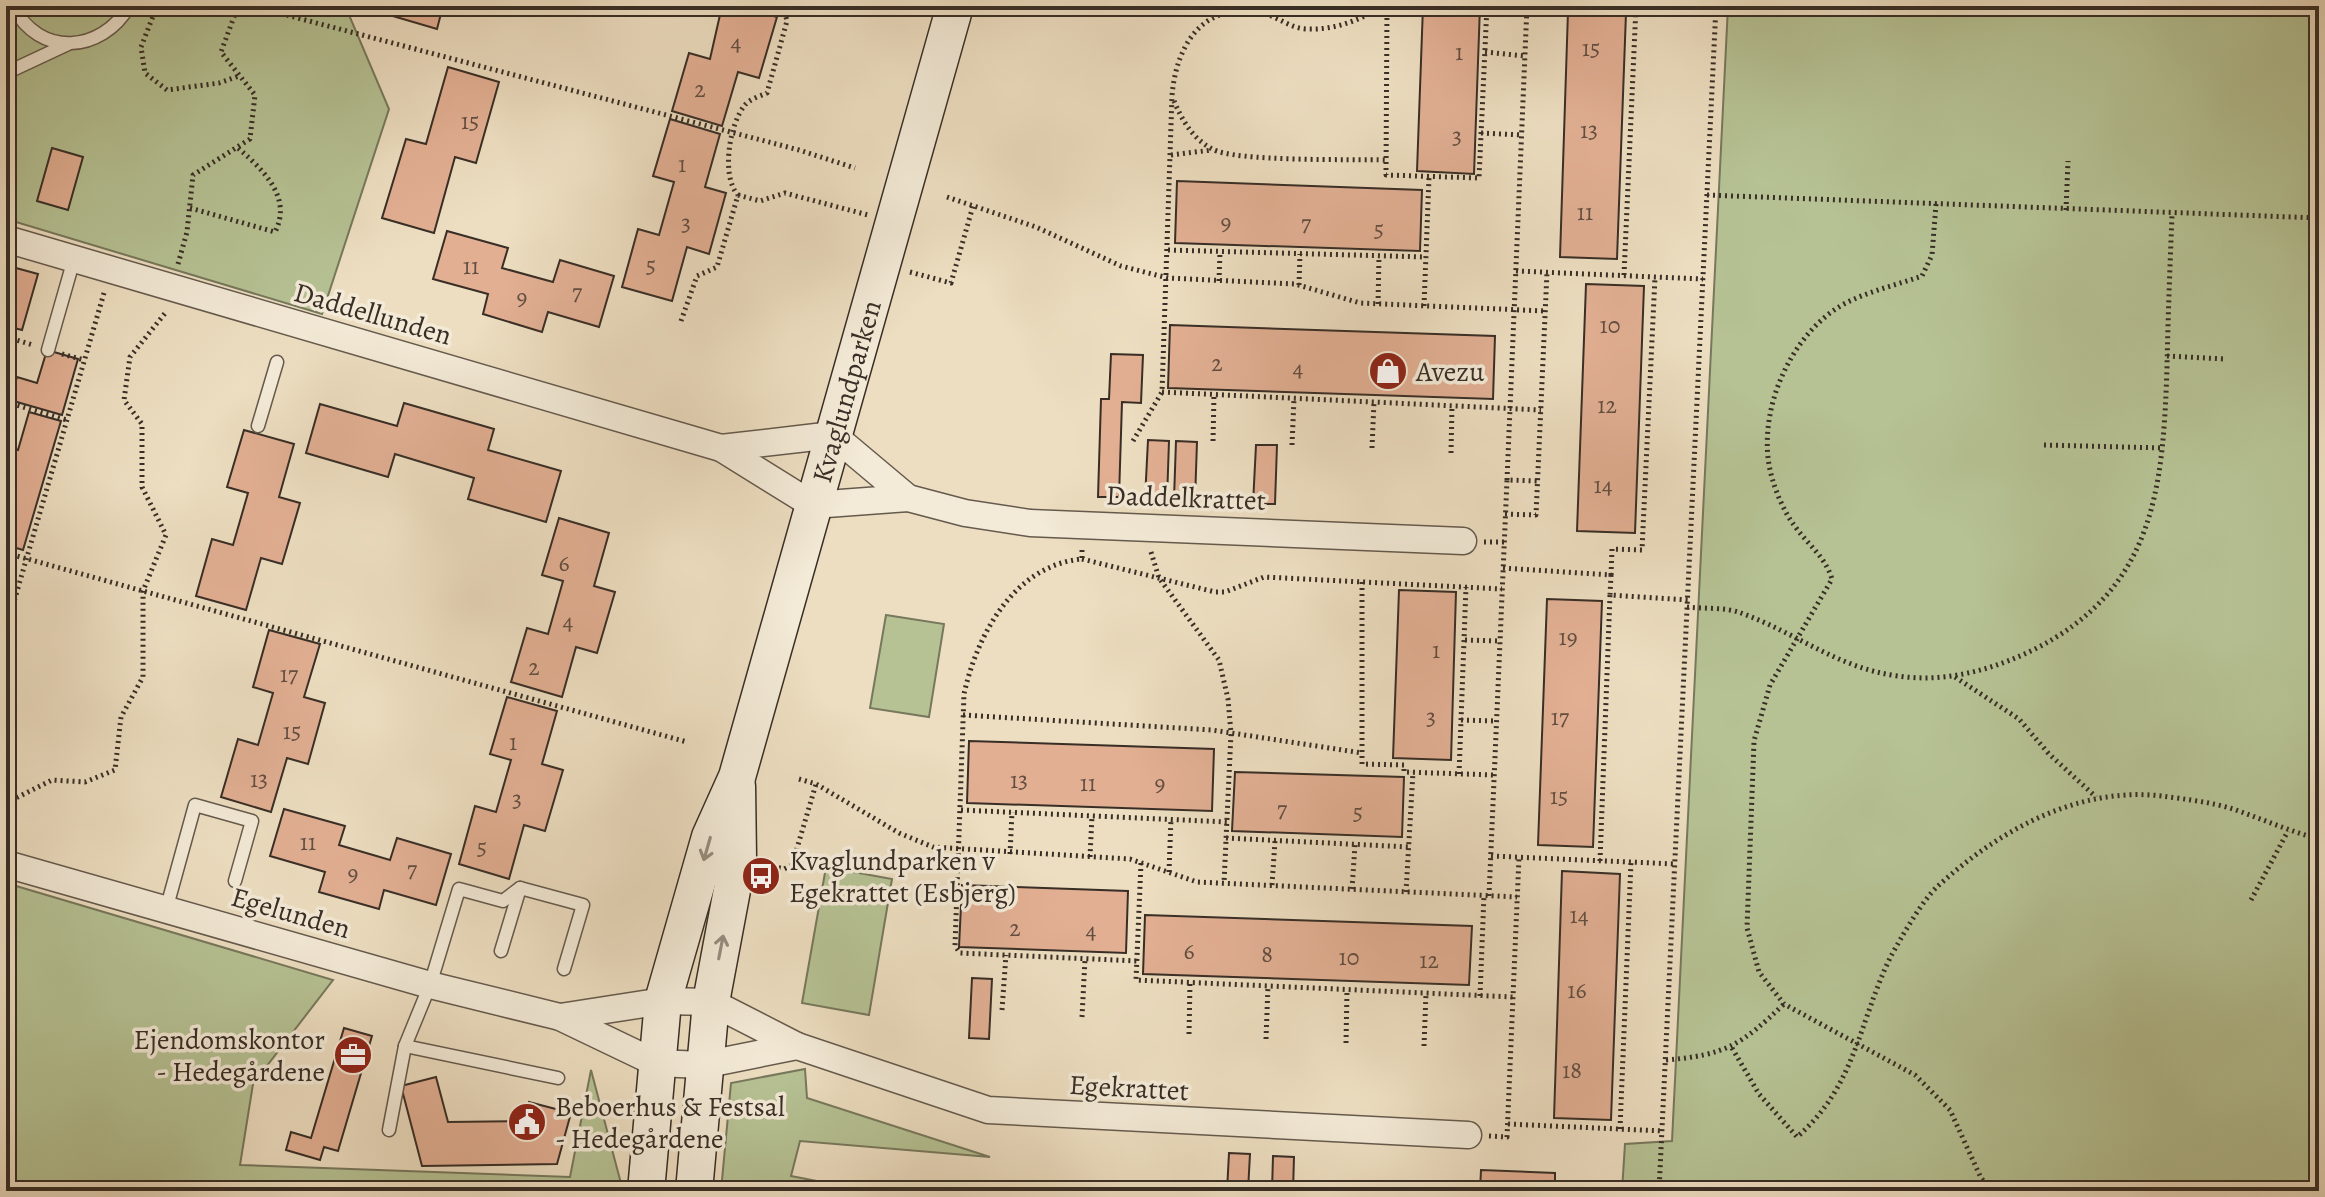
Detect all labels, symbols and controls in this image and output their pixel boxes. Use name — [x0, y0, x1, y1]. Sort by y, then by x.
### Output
house number: 4 — [731, 26, 742, 58]
house number: 15 — [1582, 32, 1600, 64]
house number: 1 — [1455, 36, 1463, 68]
house number: 2 — [694, 73, 706, 105]
house number: 15 — [461, 105, 479, 137]
house number: 13 — [1580, 114, 1598, 146]
house number: 3 — [1452, 120, 1462, 152]
house number: 1 — [678, 148, 686, 180]
house number: 11 — [1577, 196, 1593, 228]
house number: 9 — [1221, 206, 1231, 238]
house number: 3 — [681, 207, 691, 239]
house number: 7 — [1301, 207, 1312, 239]
house number: 5 — [1374, 213, 1384, 245]
house number: 5 — [646, 249, 656, 281]
house number: 11 — [463, 250, 479, 282]
street label: Daddellunden — [289, 273, 456, 355]
house number: 7 — [572, 276, 583, 308]
house number: 9 — [517, 281, 527, 313]
street label: Kvaglundparken — [803, 296, 891, 487]
house number: 10 — [1600, 309, 1621, 341]
house number: 2 — [1211, 347, 1223, 379]
shop icon: Avezu — [1367, 350, 1409, 392]
house number: 4 — [1293, 352, 1304, 384]
place label: Avezu — [1415, 353, 1485, 391]
house number: 12 — [1597, 389, 1617, 421]
house number: 14 — [1593, 469, 1613, 501]
street label: Daddelkrattet — [1105, 476, 1267, 520]
house number: 6 — [558, 547, 570, 579]
house number: 4 — [563, 605, 574, 637]
house number: 19 — [1558, 621, 1578, 653]
house number: 1 — [1432, 634, 1440, 666]
house number: 2 — [528, 651, 540, 683]
house number: 17 — [280, 658, 299, 690]
house number: 3 — [1426, 701, 1436, 733]
house number: 17 — [1551, 701, 1570, 733]
house number: 15 — [283, 715, 301, 747]
house number: 1 — [509, 726, 517, 758]
house number: 13 — [250, 763, 268, 795]
house number: 13 — [1010, 764, 1028, 796]
house number: 11 — [1080, 767, 1096, 799]
house number: 9 — [1155, 767, 1165, 799]
house number: 15 — [1550, 780, 1568, 812]
house number: 3 — [512, 783, 522, 815]
house number: 7 — [1277, 793, 1288, 825]
house number: 5 — [1353, 796, 1363, 828]
house number: 11 — [300, 826, 316, 858]
house number: 5 — [477, 831, 487, 863]
one-way arrow — [699, 835, 714, 861]
place label: Kvaglundparken v Egekrattet (Esbjerg) — [789, 842, 1016, 912]
house number: 7 — [407, 853, 418, 885]
bus stop icon: Kvaglundparken v Egekrattet (Esbjerg) — [740, 855, 782, 897]
house number: 9 — [348, 857, 358, 889]
street label: Egelunden — [227, 878, 355, 948]
house number: 14 — [1569, 899, 1589, 931]
house number: 2 — [1009, 912, 1021, 944]
house number: 4 — [1086, 914, 1097, 946]
one-way arrow — [715, 935, 730, 960]
house number: 6 — [1183, 935, 1195, 967]
house number: 8 — [1261, 938, 1273, 970]
house number: 10 — [1339, 941, 1360, 973]
house number: 12 — [1419, 944, 1439, 976]
house number: 16 — [1567, 974, 1587, 1006]
place label: Ejendomskontor - Hedegårdene — [133, 1021, 325, 1091]
office icon: Ejendomskontor - Hedegårdene — [332, 1034, 374, 1076]
house number: 18 — [1562, 1054, 1582, 1086]
street label: Egekrattet — [1068, 1066, 1190, 1110]
place label: Beboerhus & Festsal - Hedegårdene — [555, 1088, 785, 1158]
public building icon: Beboerhus & Festsal - Hedegårdene — [506, 1101, 548, 1143]

